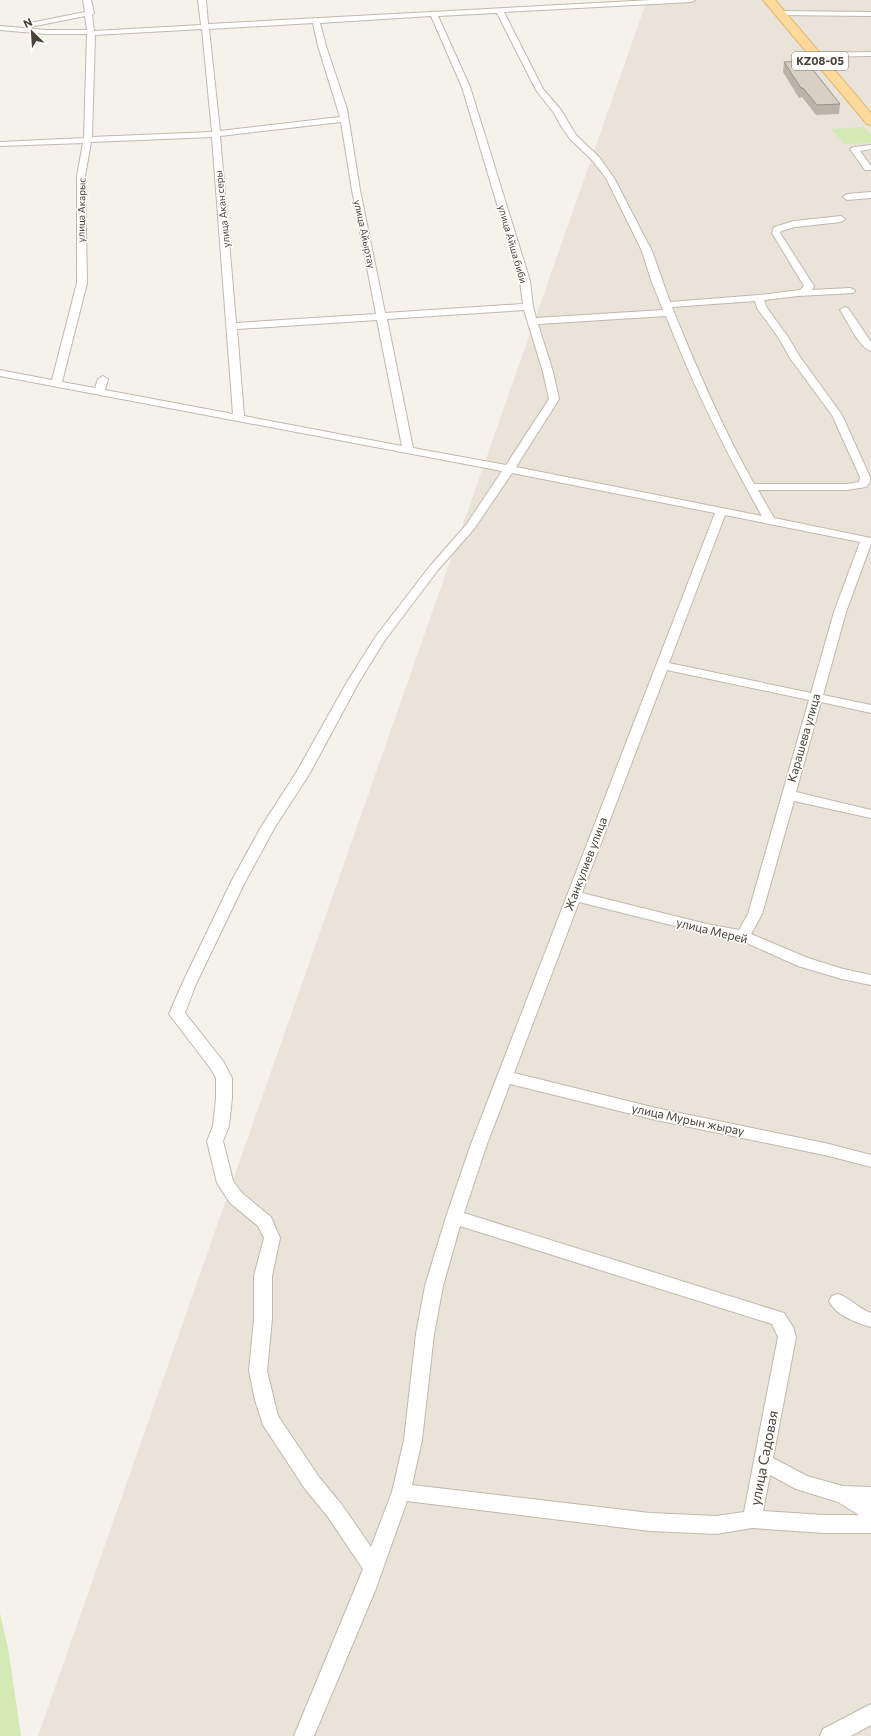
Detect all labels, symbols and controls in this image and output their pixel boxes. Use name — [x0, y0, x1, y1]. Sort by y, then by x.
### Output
north arrow — [12, 12, 52, 52]
text: N — [21, 15, 34, 30]
road number: KZ08-05 — [792, 52, 848, 70]
street label: улица Акан серы — [212, 170, 232, 248]
street label: улица Акарыс — [74, 177, 88, 242]
street label: улица Айыртау — [352, 199, 378, 269]
street label: улица Айша биби — [496, 203, 530, 285]
street label: Карашева улица — [784, 692, 822, 784]
street label: Жанкулиев улица — [561, 815, 609, 913]
street label: улица Мерей — [675, 914, 749, 946]
street label: улица Мурын жырау — [631, 1100, 746, 1138]
street label: улица Садовая — [746, 1409, 781, 1507]

